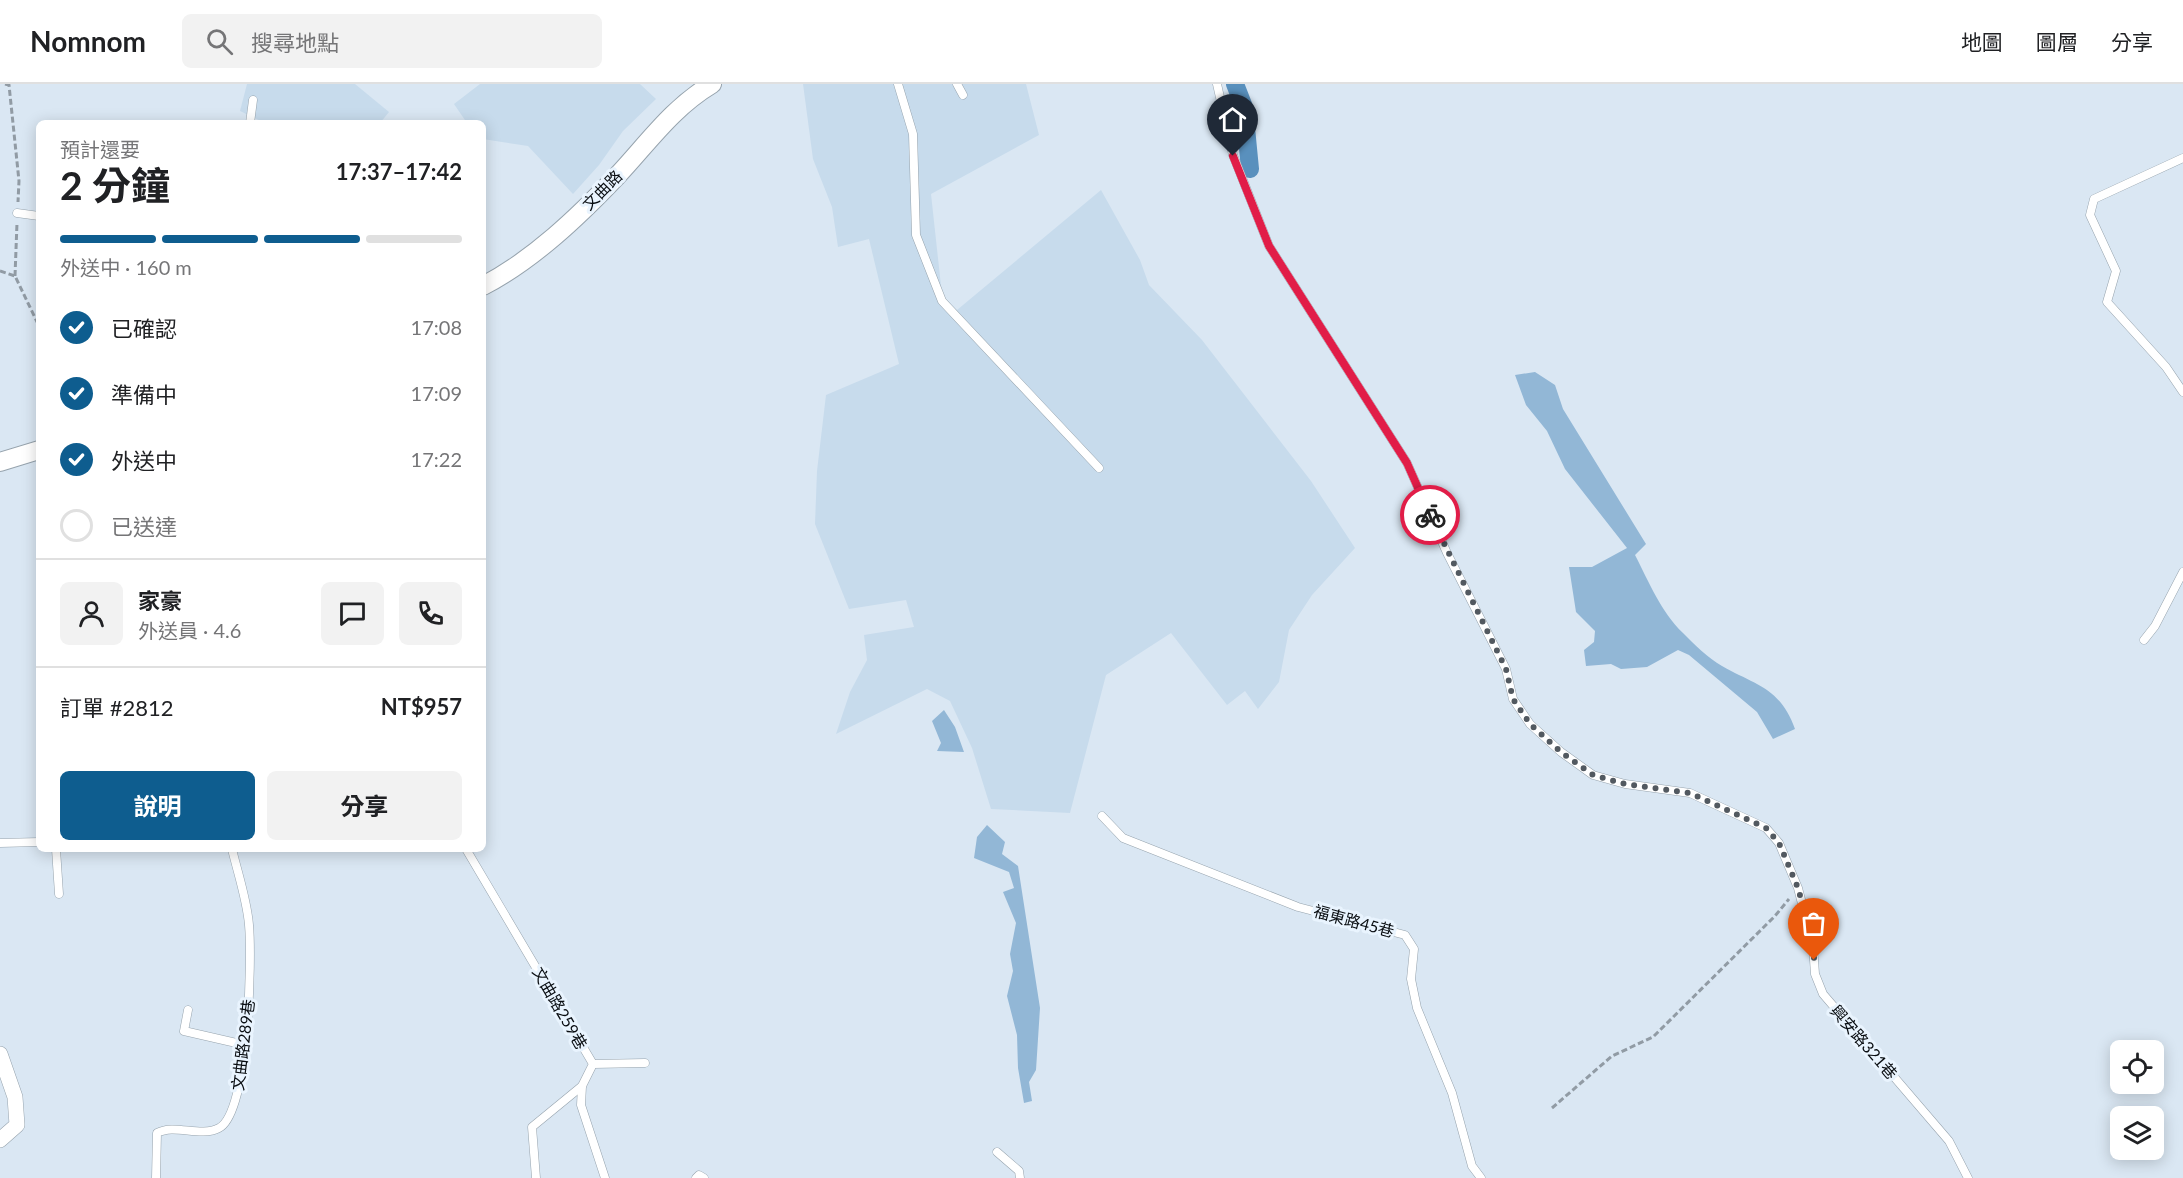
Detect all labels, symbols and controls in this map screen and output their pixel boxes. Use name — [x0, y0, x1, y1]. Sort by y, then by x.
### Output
search box — [182, 14, 602, 68]
text: Nomnom — [30, 24, 146, 58]
icon: search — [203, 25, 236, 58]
text: 搜尋地點 — [251, 29, 339, 56]
text: 地圖 — [1961, 29, 2003, 54]
text: 圖層 — [2036, 29, 2078, 54]
text: 分享 — [2111, 29, 2153, 54]
pin — [1207, 94, 1258, 156]
icon: home — [1216, 103, 1249, 136]
text: 預計還要 — [60, 137, 140, 161]
text: 17:37–17:42 — [336, 158, 462, 185]
text: 2 分鐘 — [60, 162, 170, 208]
street label: 文曲路 — [578, 166, 625, 213]
text: 外送中 · 160 m — [60, 255, 192, 279]
icon: check — [60, 311, 93, 344]
text: 已確認 — [111, 315, 177, 342]
text: 17:08 — [411, 315, 462, 339]
icon: check — [60, 377, 93, 410]
text: 準備中 — [111, 381, 177, 408]
text: 17:09 — [411, 381, 462, 405]
icon: check — [60, 443, 93, 476]
text: 外送中 — [111, 447, 177, 474]
text: 17:22 — [411, 447, 462, 471]
courier — [1400, 485, 1460, 545]
icon: bike — [1414, 499, 1447, 532]
text: 已送達 — [111, 513, 177, 540]
button: person — [60, 582, 123, 645]
button: chat — [321, 582, 384, 645]
button: phone — [399, 582, 462, 645]
text: 家豪 — [138, 587, 182, 614]
text: 外送員 · 4.6 — [138, 618, 241, 642]
text: NT$957 — [381, 693, 462, 720]
text: 訂單 #2812 — [60, 694, 173, 721]
button: 說明 — [60, 771, 255, 840]
button: 分享 — [267, 771, 462, 840]
pin — [1788, 898, 1839, 960]
street label: 福東路45巷 — [1312, 901, 1396, 940]
icon: bag — [1797, 907, 1830, 940]
street label: 文曲路259巷 — [529, 963, 592, 1052]
street label: 文曲路289巷 — [227, 998, 258, 1092]
street label: 興安路321巷 — [1827, 1001, 1902, 1083]
map controls — [2110, 1040, 2164, 1160]
button: locate — [2110, 1040, 2164, 1094]
button: layers — [2110, 1106, 2164, 1160]

